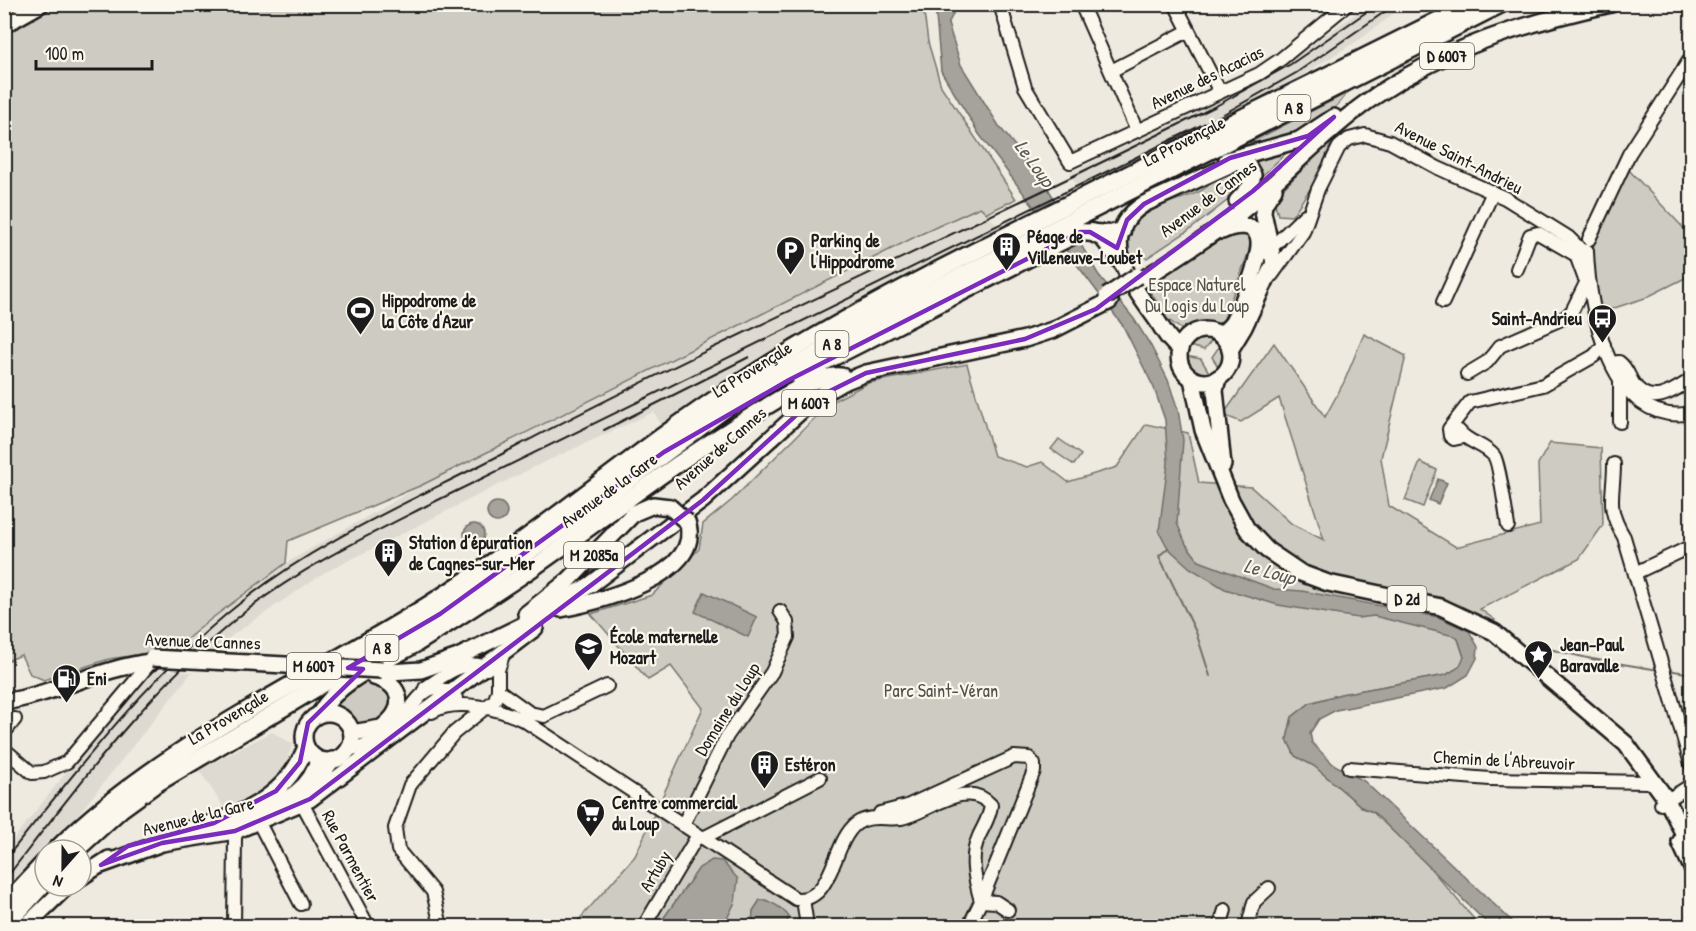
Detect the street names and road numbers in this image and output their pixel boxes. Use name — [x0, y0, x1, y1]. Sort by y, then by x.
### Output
street label: Avenue des Acacias — [1146, 39, 1268, 115]
road number: D 6007 — [1420, 43, 1474, 69]
road number: A 8 — [1278, 95, 1310, 121]
street label: La Provençale — [1139, 110, 1229, 172]
street label: Avenue Saint-Andrieu — [1391, 114, 1527, 200]
street label: Avenue de Cannes — [1154, 153, 1262, 243]
road number: A 8 — [816, 331, 848, 357]
street label: La Provençale — [708, 335, 796, 403]
road number: M 6007 — [782, 390, 836, 416]
street label: Avenue de Cannes — [668, 401, 772, 495]
street label: Avenue de la Gare — [556, 446, 662, 534]
road number: M 2085a — [564, 542, 624, 568]
road number: D 2d — [1388, 586, 1426, 612]
street label: Avenue de Cannes — [145, 626, 261, 656]
road number: A 8 — [366, 635, 398, 661]
road number: M 6007 — [287, 653, 341, 679]
street label: Domaine du Loup — [688, 657, 766, 760]
street label: La Provençale — [183, 683, 273, 751]
street label: Chemin de l'Abreuvoir — [1432, 744, 1576, 776]
street label: Avenue de la Gare — [140, 790, 256, 842]
street label: Rue Parmentier — [316, 805, 386, 907]
street label: Artuby — [633, 845, 677, 896]

